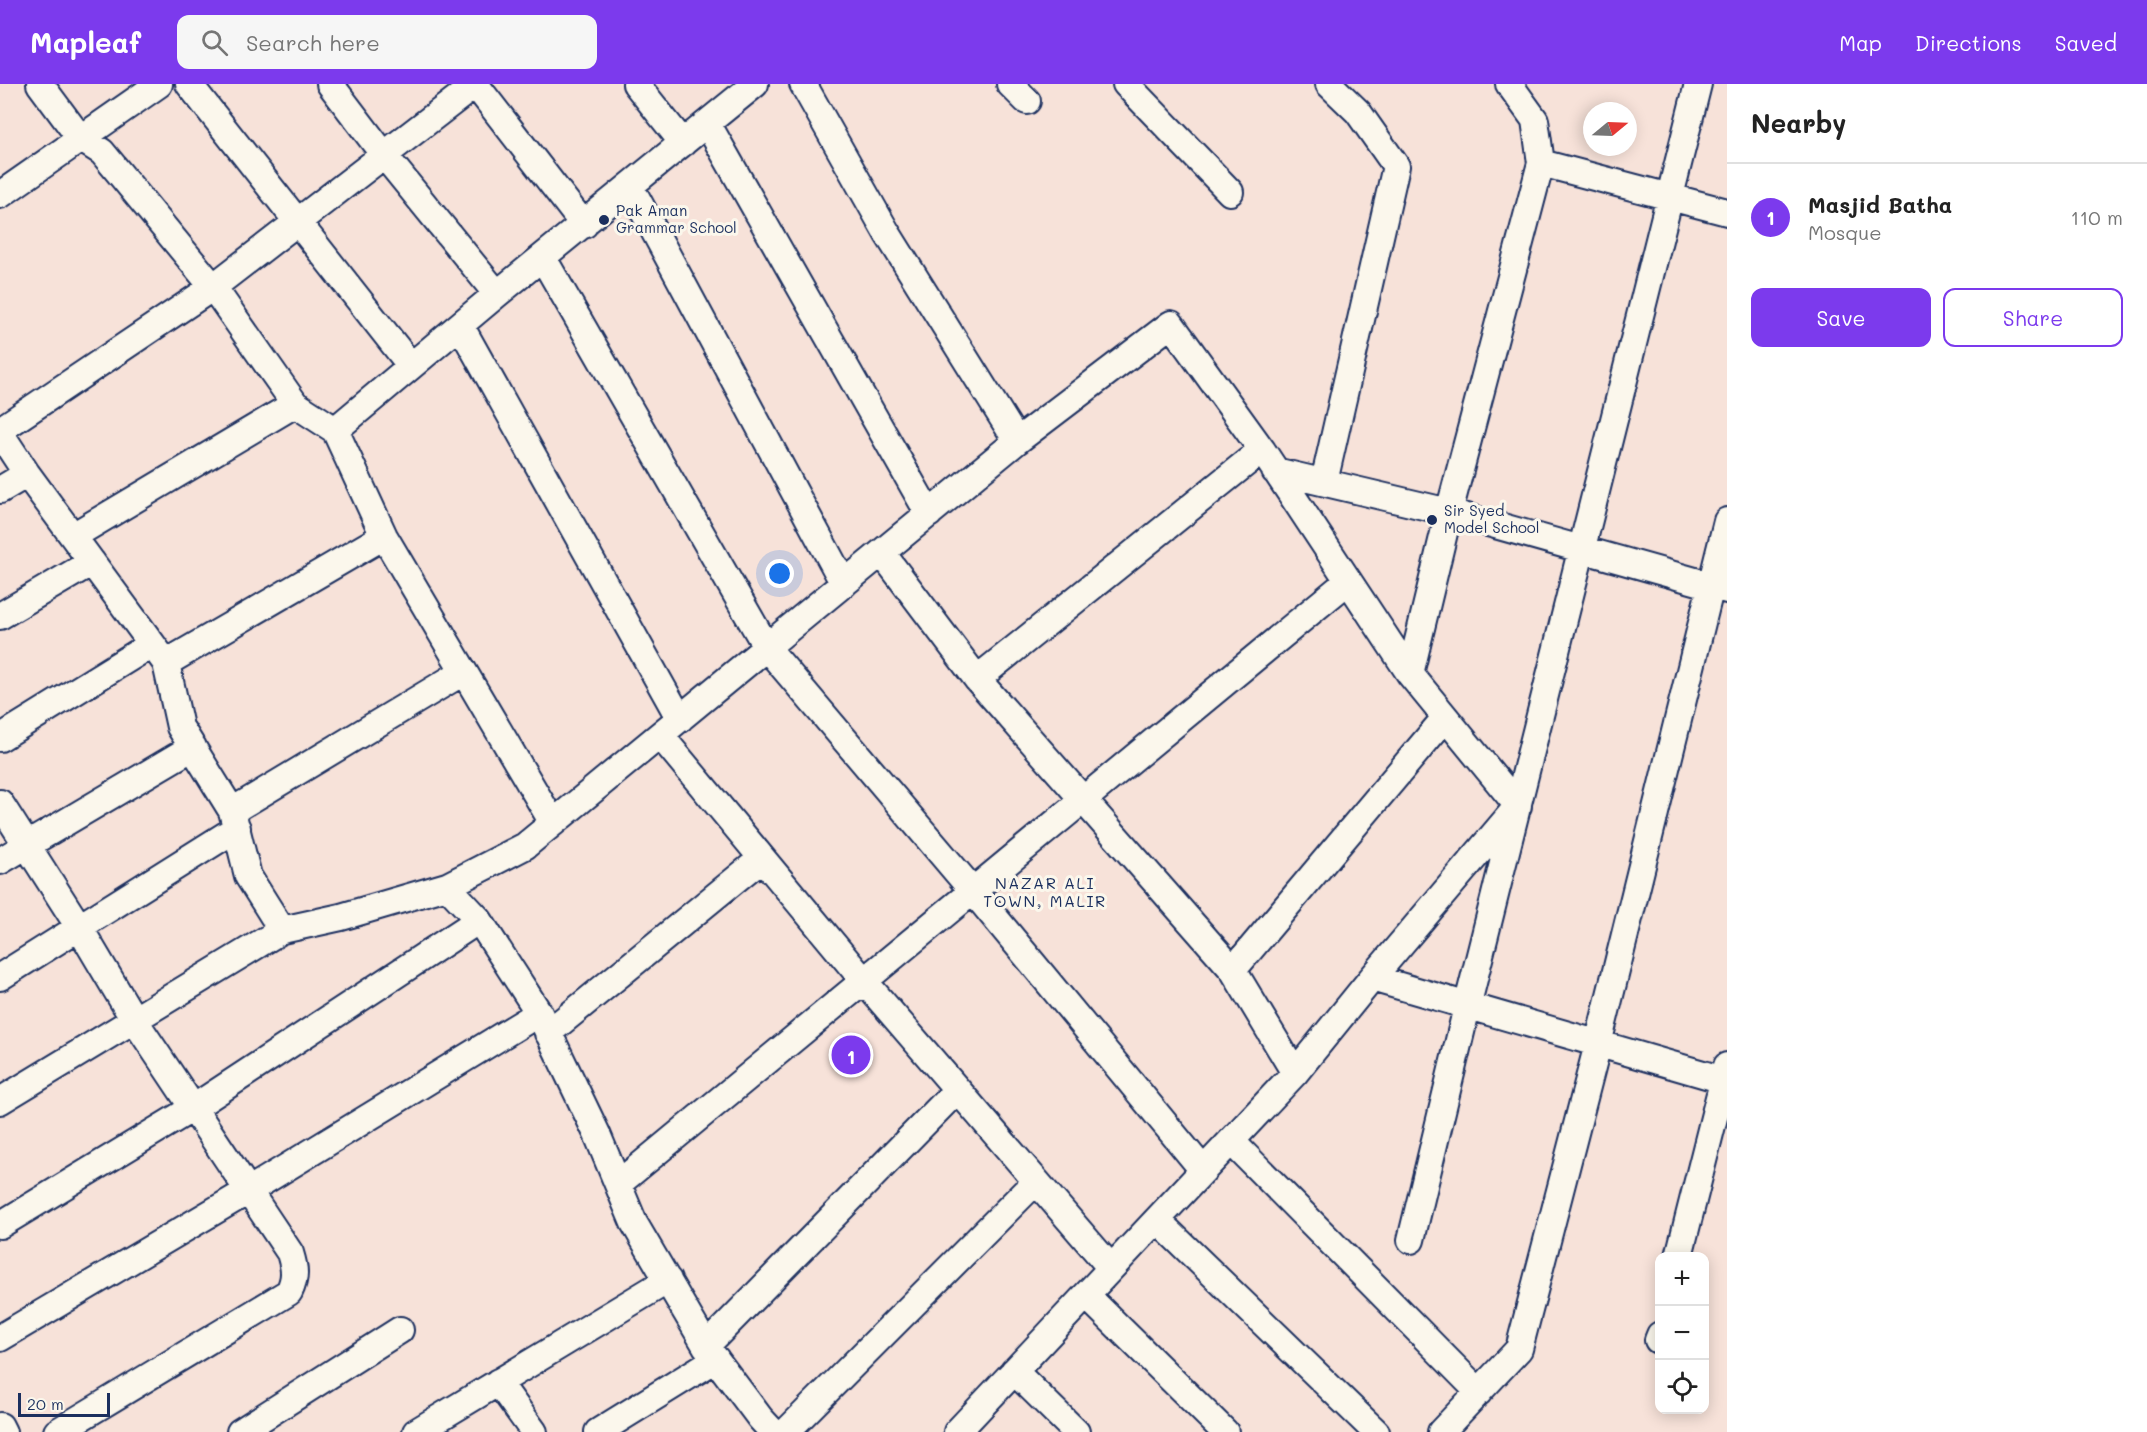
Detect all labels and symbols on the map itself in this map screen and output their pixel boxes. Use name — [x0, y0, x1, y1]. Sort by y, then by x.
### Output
north arrow — [1583, 102, 1637, 156]
place label: Pak Aman Grammar School — [616, 200, 737, 237]
marker: Pak Aman Grammar School — [597, 213, 611, 227]
place label: Sir Syed Model School — [1444, 500, 1540, 537]
marker: Sir Syed Model School — [1425, 513, 1439, 527]
your location — [765, 559, 794, 588]
district label: NAZAR ALI TOWN, MALIR — [983, 872, 1107, 911]
pin: 1 — [832, 1032, 870, 1078]
scale bar — [18, 1390, 110, 1418]

